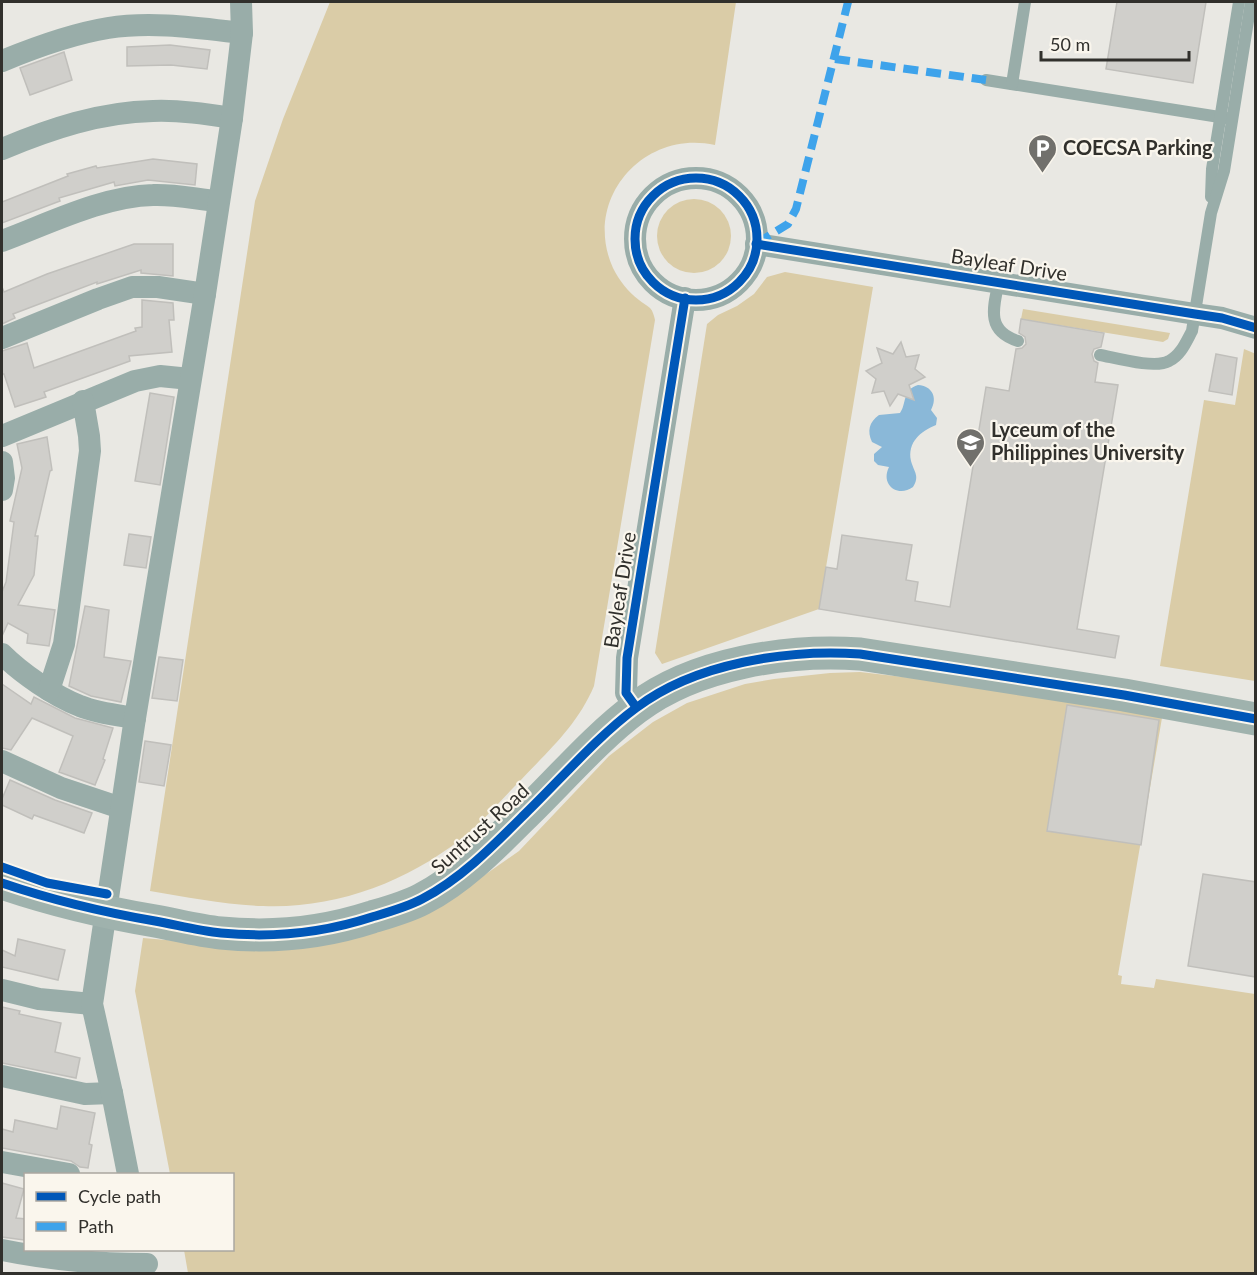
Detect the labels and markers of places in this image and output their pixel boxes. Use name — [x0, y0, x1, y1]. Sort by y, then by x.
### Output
parking icon: COECSA Parking — [1026, 132, 1058, 174]
place label: COECSA Parking — [1063, 135, 1213, 159]
place label: Lyceum of the Philippines University — [991, 417, 1185, 464]
school or university icon: Lyceum of the Philippines University — [954, 426, 986, 468]

